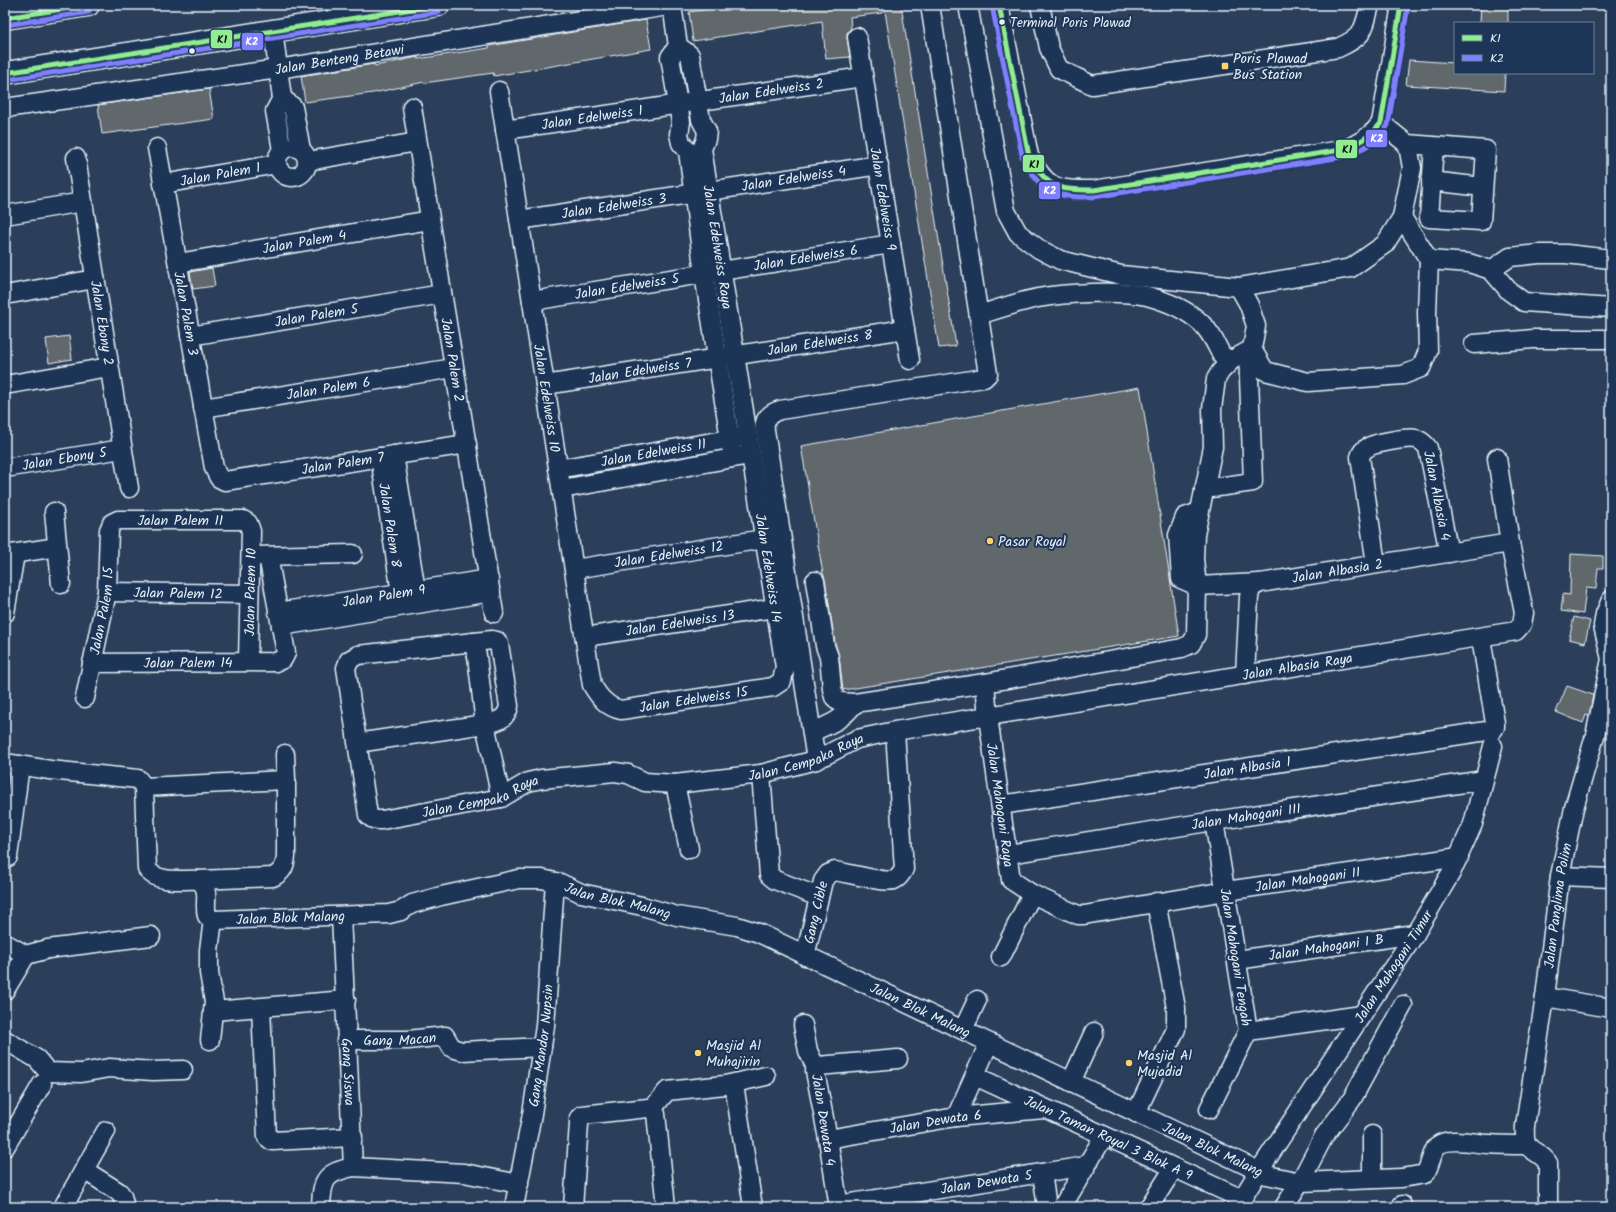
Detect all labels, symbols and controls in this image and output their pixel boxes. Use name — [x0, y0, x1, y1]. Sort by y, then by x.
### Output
place label: Terminal Poris Plawad — [1010, 13, 1131, 34]
marker: Terminal Poris Plawad — [997, 17, 1007, 27]
legend — [1454, 22, 1594, 74]
line badge: K1 — [210, 29, 233, 49]
text: K1 — [1490, 29, 1501, 48]
text: K1 — [217, 31, 228, 49]
line badge: K2 — [241, 32, 264, 51]
text: K2 — [245, 33, 259, 51]
street label: Jalan Benteng Betawi — [273, 39, 406, 81]
unlabelled marker — [187, 46, 197, 56]
place label: Poris Plawad Bus Station — [1233, 48, 1308, 86]
text: K2 — [1490, 49, 1504, 68]
marker: Poris Plawad Bus Station — [1220, 61, 1230, 71]
street label: Jalan Edelweiss 2 — [717, 73, 825, 110]
street label: Jalan Edelweiss 1 — [540, 100, 644, 136]
line badge: K2 — [1365, 129, 1388, 148]
text: K2 — [1370, 130, 1384, 148]
line badge: K1 — [1335, 139, 1358, 159]
text: K1 — [1342, 141, 1353, 159]
street label: Jalan Edelweiss 9 — [863, 146, 902, 253]
line badge: K1 — [1022, 154, 1045, 173]
text: K1 — [1029, 156, 1040, 174]
street label: Jalan Palem 1 — [178, 157, 262, 193]
street label: Jalan Edelweiss 4 — [740, 160, 848, 198]
line badge: K2 — [1038, 181, 1061, 200]
text: K2 — [1043, 182, 1057, 200]
street label: Jalan Edelweiss Raya — [696, 183, 738, 311]
street label: Jalan Edelweiss 3 — [560, 188, 668, 225]
street label: Jalan Palem 4 — [261, 224, 348, 260]
street label: Jalan Edelweiss 6 — [752, 239, 860, 278]
street label: Jalan Edelweiss 5 — [573, 268, 682, 306]
street label: Jalan Palem 3 — [167, 270, 204, 357]
street label: Jalan Ebony 2 — [84, 279, 119, 367]
street label: Jalan Palem 5 — [273, 298, 361, 334]
street label: Jalan Palem 2 — [434, 316, 470, 404]
street label: Jalan Edelweiss 8 — [766, 324, 875, 362]
street label: Jalan Edelweiss 10 — [527, 343, 565, 454]
street label: Jalan Edelweiss 7 — [587, 352, 694, 390]
street label: Jalan Palem 6 — [285, 371, 372, 407]
street label: Jalan Edelweiss 11 — [599, 433, 708, 473]
street label: Jalan Ebony 5 — [20, 441, 110, 477]
street label: Jalan Palem 7 — [300, 447, 386, 481]
street label: Jalan Albasia 4 — [1417, 449, 1456, 543]
street label: Jalan Palem 8 — [372, 481, 407, 570]
street label: Jalan Palem 11 — [137, 510, 223, 532]
street label: Jalan Edelweiss 14 — [749, 512, 788, 624]
place label: Pasar Royal — [998, 531, 1067, 553]
street label: Jalan Edelweiss 12 — [613, 536, 725, 574]
marker: Pasar Royal — [985, 536, 995, 546]
street label: Jalan Palem 10 — [239, 548, 263, 636]
street label: Jalan Albasia 2 — [1290, 553, 1385, 590]
street label: Jalan Palem 15 — [84, 565, 120, 657]
street label: Jalan Palem 9 — [341, 579, 427, 614]
street label: Jalan Palem 12 — [133, 582, 223, 606]
street label: Jalan Edelweiss 13 — [624, 604, 736, 643]
street label: Jalan Albasia Raya — [1241, 647, 1354, 687]
street label: Jalan Palem 14 — [143, 652, 233, 675]
street label: Jalan Edelweiss 15 — [638, 681, 751, 719]
street label: Jalan Cempaka Raya — [747, 728, 866, 787]
street label: Jalan Mahogani Raya — [980, 742, 1019, 869]
street label: Jalan Albasia 1 — [1202, 751, 1292, 786]
street label: Jalan Cempaka Raya — [420, 770, 541, 824]
street label: Jalan Mahogani III — [1190, 798, 1302, 836]
street label: Jalan Panglima Polim — [1539, 841, 1579, 970]
street label: Jalan Mahogani II — [1254, 862, 1362, 899]
street label: Jalan Blok Malang — [560, 877, 673, 926]
street label: Gang Cible — [798, 878, 835, 946]
street label: Jalan Mahogani Tengah — [1213, 887, 1257, 1028]
street label: Jalan Mahogani Timur — [1349, 905, 1439, 1028]
street label: Jalan Blok Malang — [236, 906, 345, 931]
street label: Jalan Mahogani I B — [1267, 929, 1385, 967]
street label: Jalan Blok Malang — [866, 977, 974, 1044]
street label: Gang Mandor Nupsin — [523, 983, 560, 1108]
street label: Gang Macan — [364, 1027, 438, 1052]
place label: Masjid Al Muhajirin — [706, 1035, 762, 1073]
street label: Gang Siswa — [335, 1038, 360, 1106]
place label: Masjid Al Mujadid — [1137, 1045, 1193, 1083]
marker: Masjid Al Muhajirin — [693, 1048, 703, 1058]
marker: Masjid Al Mujadid — [1124, 1058, 1134, 1068]
street label: Jalan Dewata 4 — [805, 1073, 841, 1168]
street label: Jalan Taman Royal 3 Blok A 9 — [1020, 1090, 1196, 1187]
street label: Jalan Dewata 6 — [888, 1105, 983, 1140]
street label: Jalan Blok Malang — [1159, 1117, 1266, 1183]
street label: Jalan Dewata 5 — [939, 1164, 1035, 1201]

